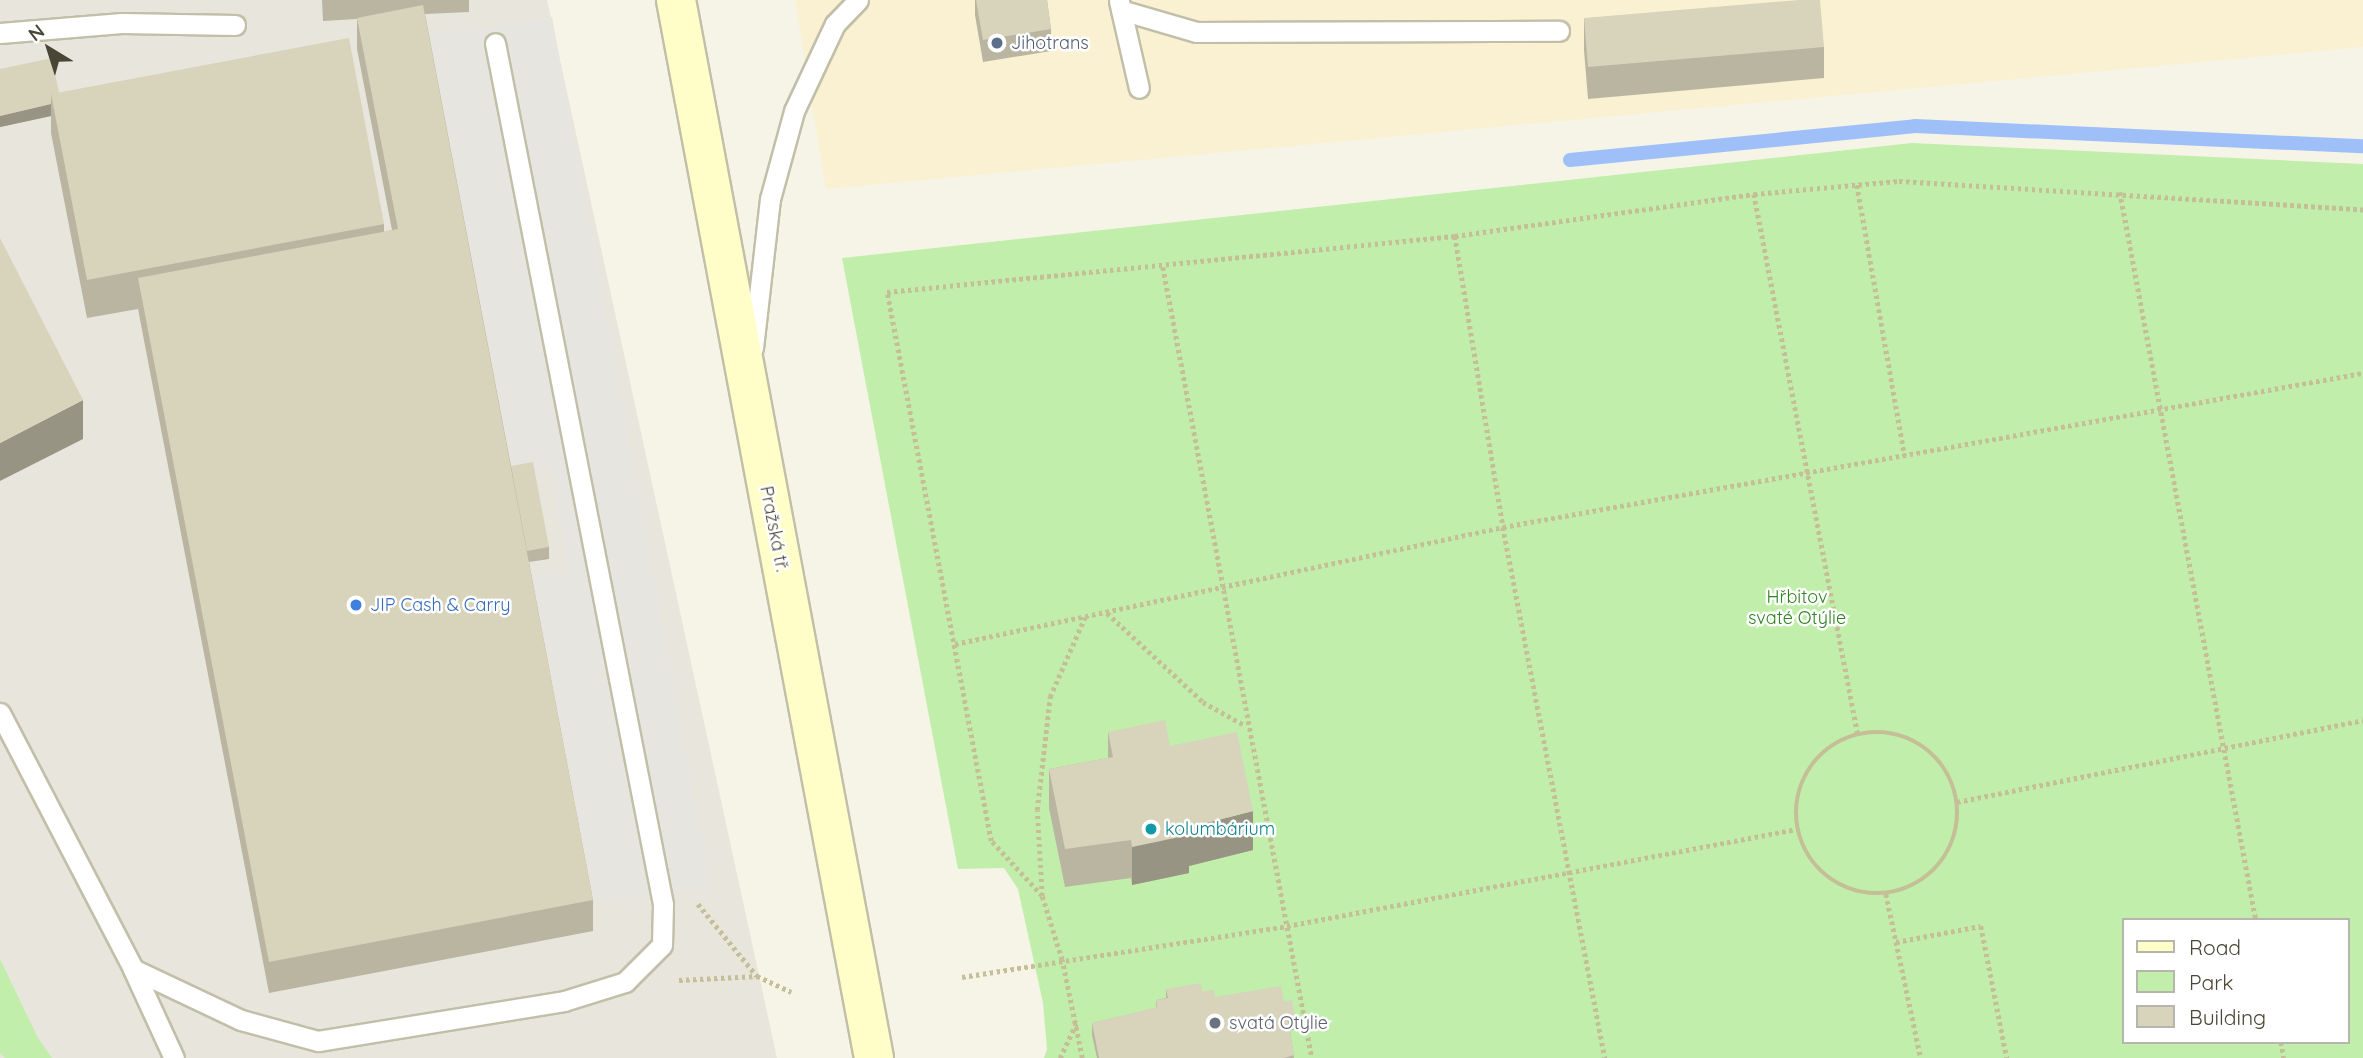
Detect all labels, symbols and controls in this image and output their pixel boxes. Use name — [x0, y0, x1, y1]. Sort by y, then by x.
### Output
north arrow — [14, 14, 84, 84]
text: N — [23, 19, 49, 46]
place label: Jihotrans — [1011, 32, 1089, 54]
marker: Jihotrans — [989, 35, 1005, 51]
street label: Pražská tř. — [755, 484, 793, 574]
park label: Hřbitov svaté Otýlie — [1748, 587, 1846, 630]
place label: JIP Cash & Carry — [370, 594, 511, 616]
marker: JIP Cash & Carry — [348, 597, 364, 613]
place label: kolumbárium — [1165, 818, 1275, 840]
marker: kolumbárium — [1143, 821, 1159, 837]
legend — [2122, 918, 2349, 1044]
text: Road — [2189, 934, 2241, 960]
text: Park — [2189, 969, 2233, 995]
text: Building — [2189, 1004, 2266, 1030]
place label: svatá Otýlie — [1229, 1012, 1328, 1034]
marker: svatá Otýlie — [1207, 1015, 1223, 1031]

